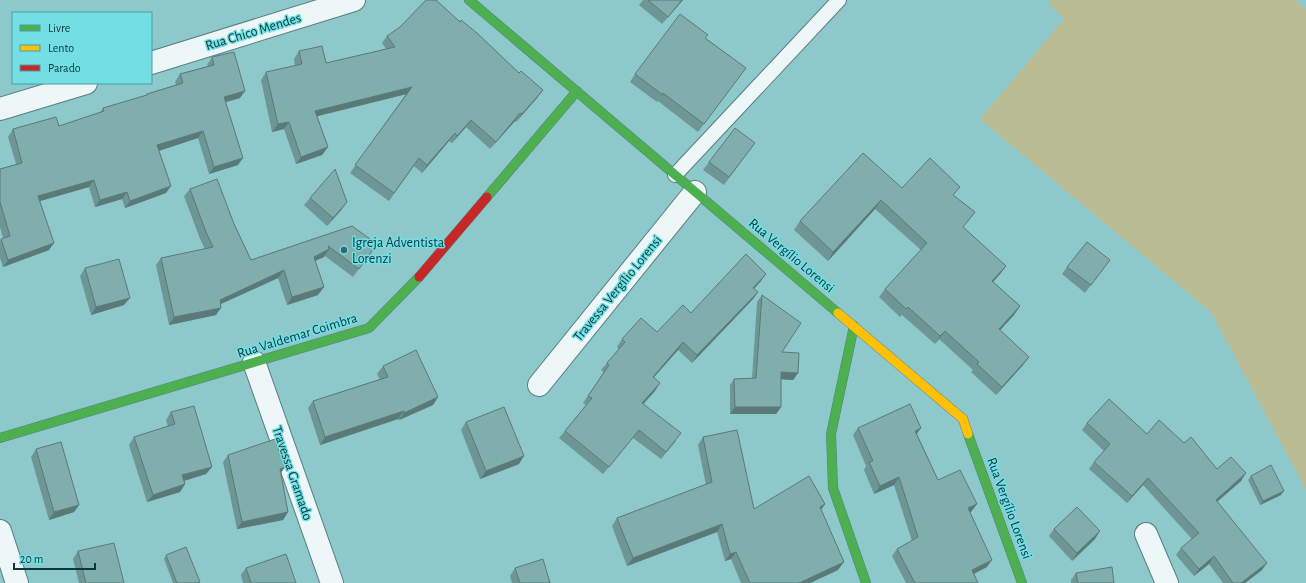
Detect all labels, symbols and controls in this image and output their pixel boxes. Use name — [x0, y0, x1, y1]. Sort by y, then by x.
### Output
street label: Rua Chico Mendes — [204, 11, 303, 53]
legend — [12, 12, 152, 84]
text: Livre — [48, 22, 70, 34]
text: Lento — [48, 42, 74, 54]
text: Parado — [48, 62, 81, 74]
street label: Rua Vergílio Lorensi — [746, 216, 837, 296]
street label: Travessa Vergílio Lorensi — [571, 233, 665, 344]
place label: Igreja Adventista Lorenzi — [352, 236, 445, 266]
marker: Igreja Adventista Lorenzi — [339, 245, 349, 255]
street label: Rua Valdemar Coimbra — [236, 311, 360, 361]
street label: Travessa Gramado — [269, 424, 315, 522]
street label: Rua Vergílio Lorensi — [984, 456, 1034, 561]
scale bar — [14, 545, 95, 571]
text: 20 m — [20, 553, 43, 565]

